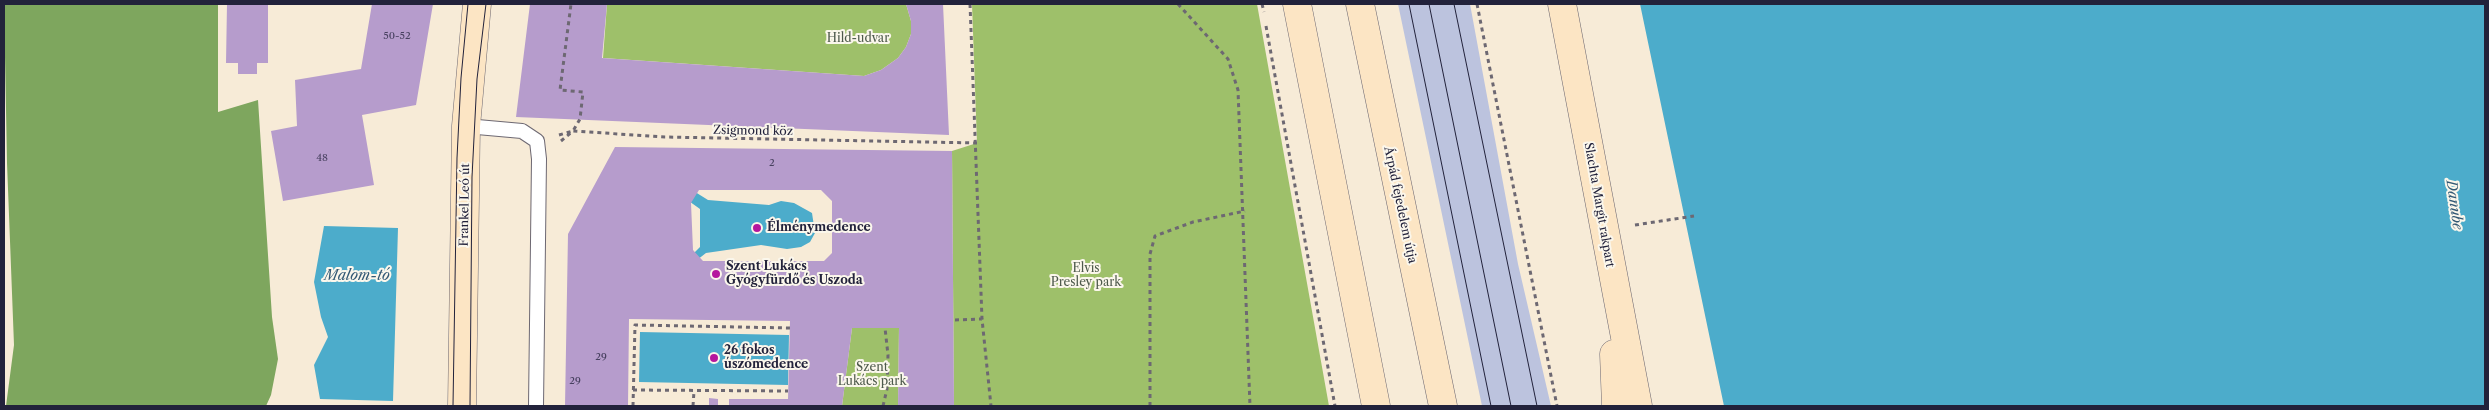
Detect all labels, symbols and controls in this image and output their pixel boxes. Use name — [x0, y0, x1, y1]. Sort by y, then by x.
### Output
house number: 50-52 — [383, 30, 411, 42]
park label: Hild-udvar — [827, 32, 889, 46]
street label: Zsigmond köz — [713, 123, 793, 139]
street label: Slachta Margit rakpart — [1581, 141, 1617, 269]
street label: Árpád fejedelem útja — [1381, 145, 1419, 265]
house number: 48 — [316, 152, 328, 164]
house number: 2 — [769, 157, 775, 169]
street label: Frankel Leó út — [457, 163, 473, 247]
water label: Danube — [2442, 179, 2466, 231]
place label: Élménymedence — [767, 221, 871, 235]
marker: Élménymedence — [751, 222, 763, 234]
place label: Szent Lukács Gyógyfürdő és Uszoda — [726, 260, 863, 288]
park label: Elvis Presley park — [1051, 262, 1121, 290]
water label: Malom-tó — [324, 268, 390, 284]
marker: Szent Lukács Gyógyfürdő és Uszoda — [710, 268, 722, 280]
place label: 26 fokos úszómedence — [724, 344, 808, 372]
house number: 29 — [595, 351, 607, 363]
marker: 26 fokos úszómedence — [708, 352, 720, 364]
park label: Szent Lukács park — [838, 361, 906, 389]
house number: 29 — [569, 375, 581, 387]

